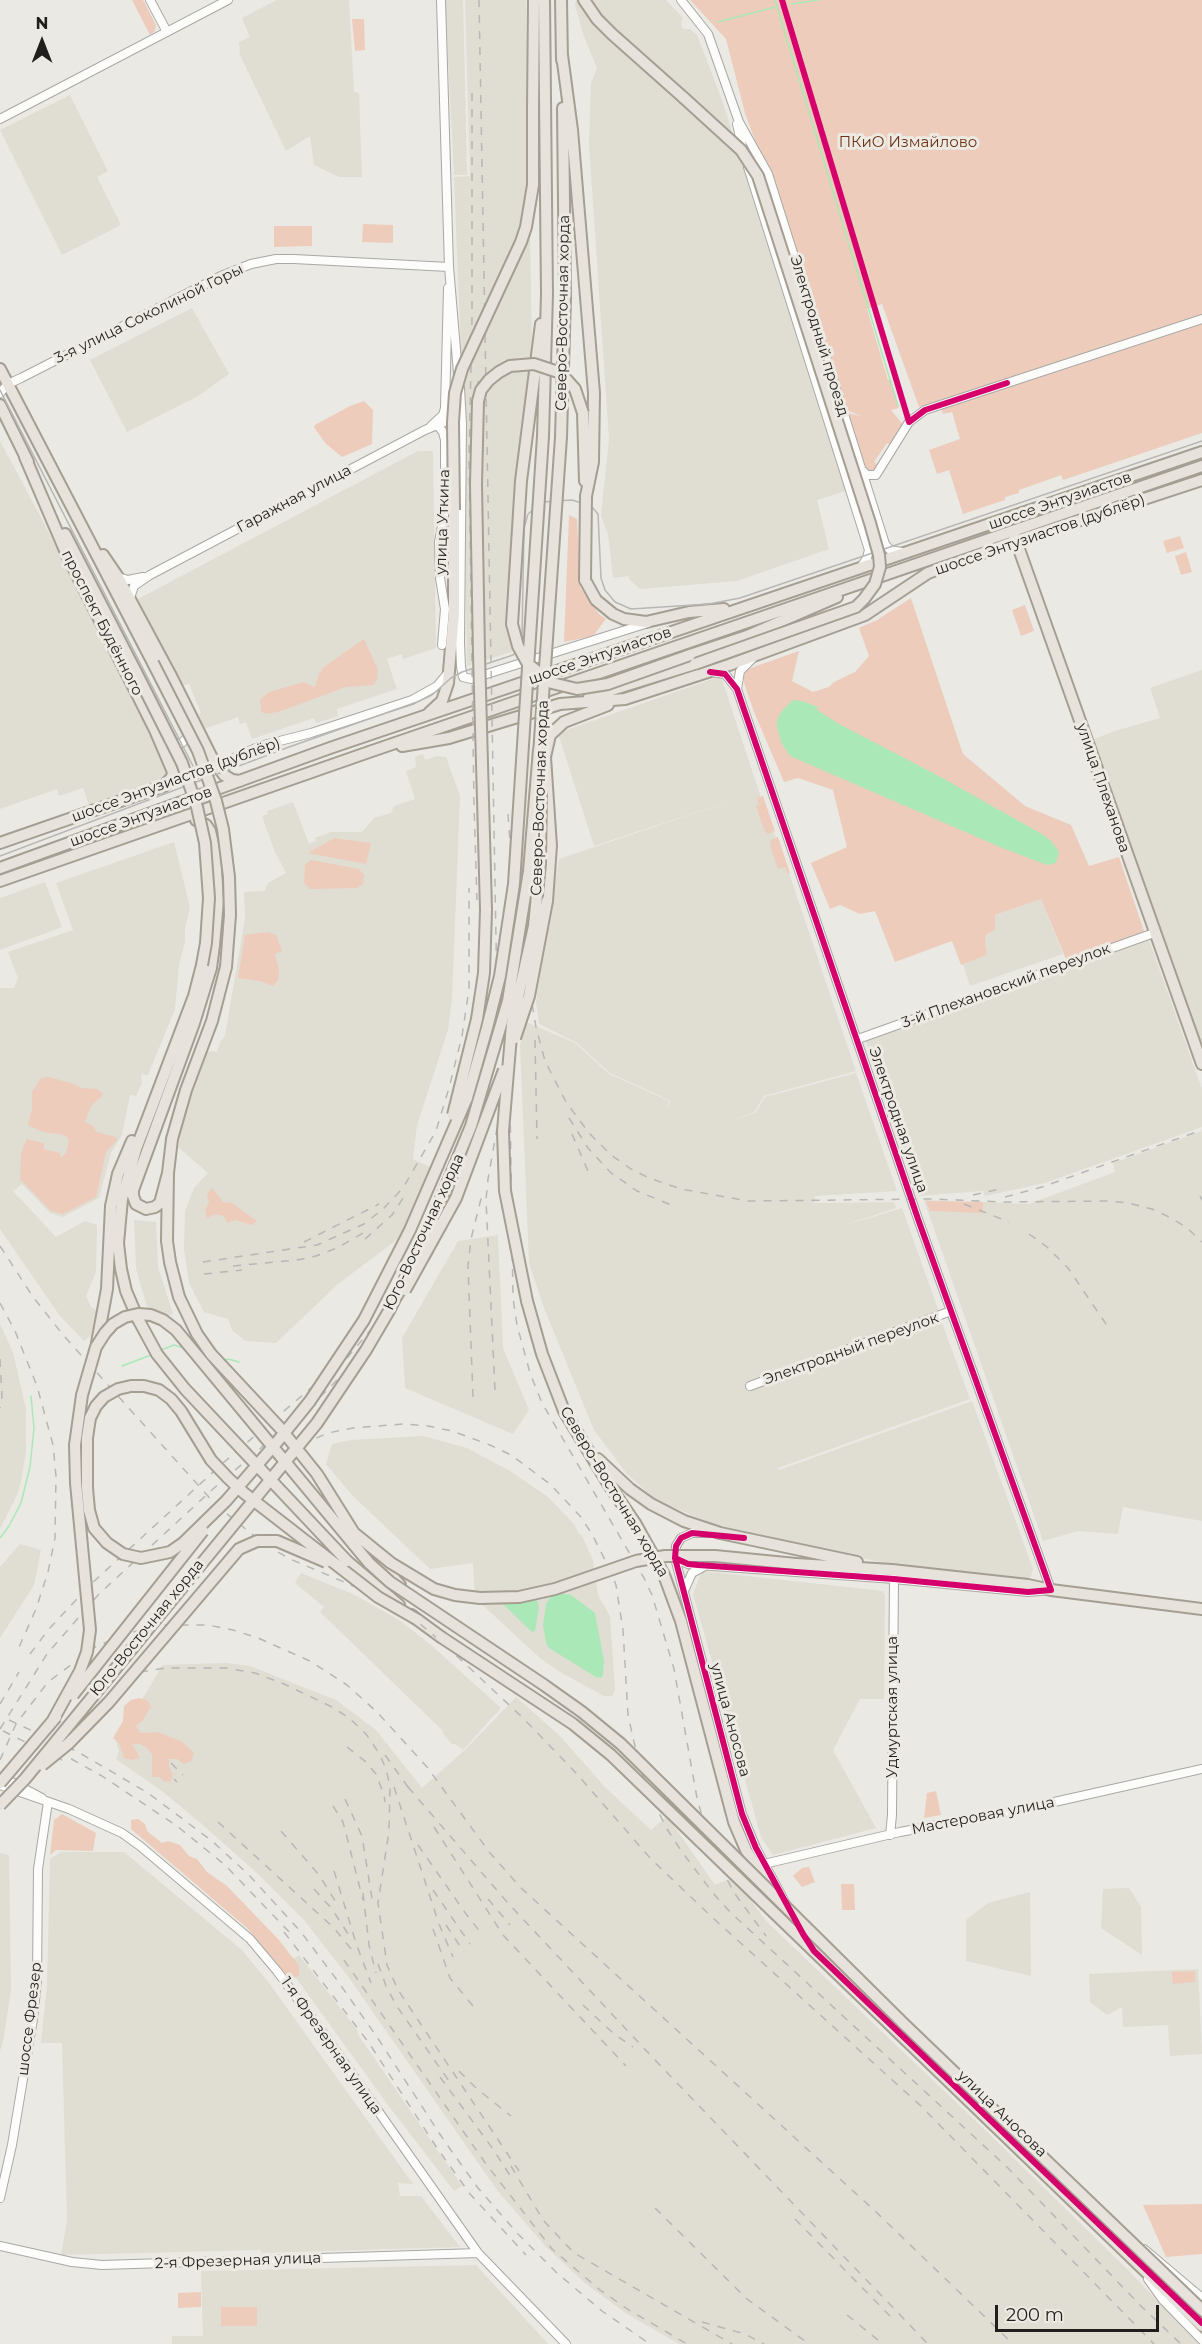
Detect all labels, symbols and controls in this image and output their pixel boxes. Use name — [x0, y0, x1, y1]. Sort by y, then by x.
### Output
north arrow — [12, 12, 72, 72]
text: N — [36, 14, 48, 33]
park label: ПКиО Измайлово — [839, 134, 977, 152]
street label: Северо-Восточная хорда — [552, 215, 574, 411]
street label: Электродный проезд — [786, 253, 852, 419]
street label: 3-я улица Соколиной Горы — [52, 260, 246, 368]
street label: Гаражная улица — [234, 461, 354, 537]
street label: шоссе Энтузиастов — [986, 468, 1134, 534]
street label: улица Уткина — [432, 469, 454, 575]
street label: шоссе Энтузиастов (дублёр) — [933, 491, 1147, 579]
street label: проспект Будённого — [57, 547, 147, 699]
street label: шоссе Энтузиастов — [526, 623, 674, 689]
street label: Северо-Восточная хорда — [528, 700, 552, 896]
street label: улица Плеханова — [1072, 721, 1134, 855]
street label: шоссе Энтузиастов (дублёр) — [69, 734, 283, 826]
street label: шоссе Энтузиастов — [67, 783, 215, 851]
street label: 3-й Плехановский переулок — [899, 940, 1113, 1032]
street label: Электродная улица — [865, 1045, 931, 1195]
street label: Юго-Восточная хорда — [380, 1151, 468, 1313]
street label: Электродный переулок — [761, 1309, 941, 1389]
street label: Северо-Восточная хорда — [556, 1403, 672, 1581]
street label: Юго-Восточная хорда — [86, 1556, 208, 1700]
street label: Удмуртская улица — [884, 1636, 902, 1778]
street label: улица Аносова — [706, 1661, 754, 1779]
street label: Мастеровая улица — [910, 1793, 1056, 1839]
street label: шоссе Фрезер — [14, 1961, 46, 2077]
street label: 1-я Фрезерная улица — [277, 1974, 385, 2118]
street label: улица Аносова — [954, 2067, 1050, 2161]
street label: 2-я Фрезерная улица — [155, 2249, 321, 2273]
scale bar — [998, 2293, 1162, 2331]
text: 200 m — [1006, 2304, 1064, 2326]

